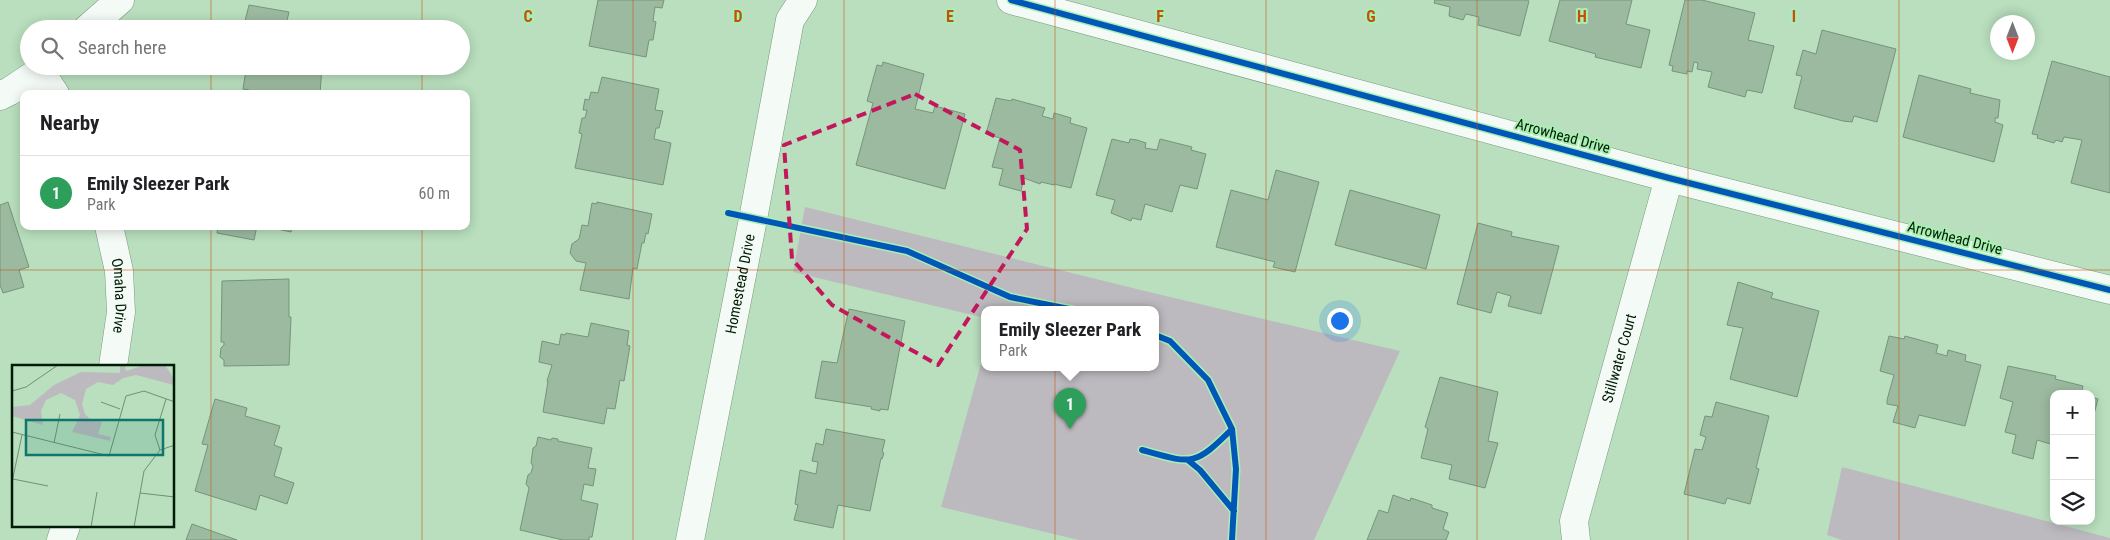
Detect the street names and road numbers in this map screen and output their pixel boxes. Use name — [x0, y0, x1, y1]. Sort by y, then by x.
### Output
street label: Arrowhead Drive — [1514, 115, 1612, 157]
street label: Arrowhead Drive — [1906, 218, 2004, 258]
street label: Homestead Drive — [722, 232, 759, 335]
street label: Omaha Drive — [107, 257, 130, 335]
street label: Stillwater Court — [1598, 312, 1640, 405]

